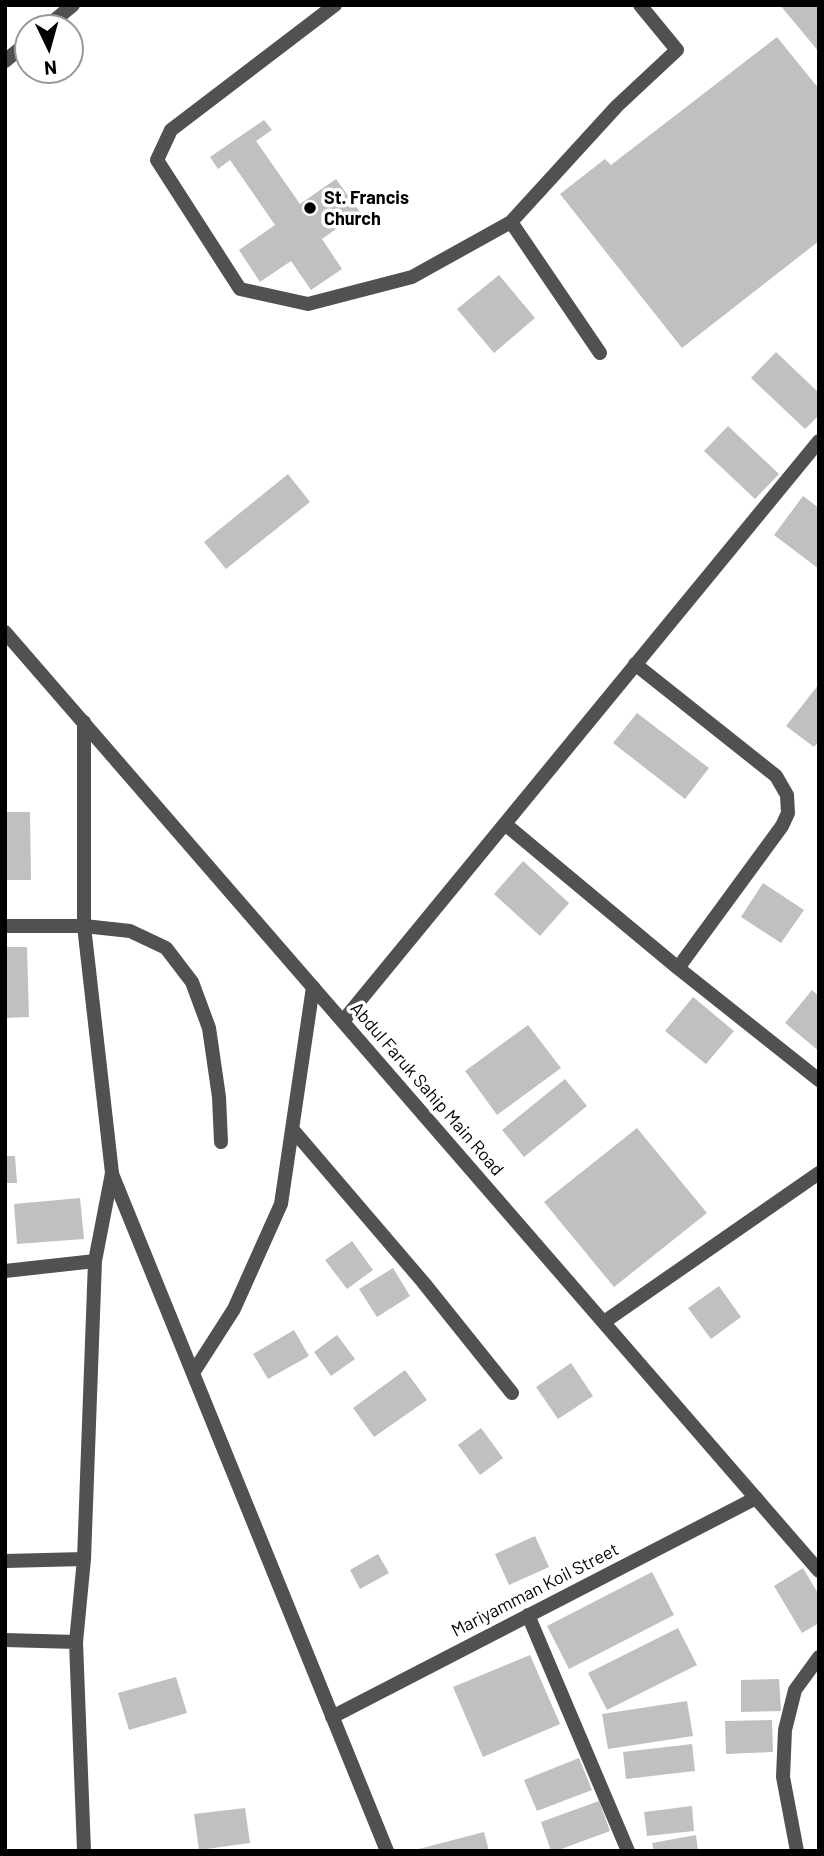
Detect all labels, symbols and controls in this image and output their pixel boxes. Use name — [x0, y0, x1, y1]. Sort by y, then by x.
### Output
north arrow — [14, 14, 84, 84]
text: N — [43, 56, 58, 80]
place label: St. Francis Church — [324, 187, 409, 230]
marker: St. Francis Church — [302, 200, 318, 216]
street label: Abdul Faruk Sahip Main Road — [346, 998, 508, 1180]
street label: Mariyamman Koil Street — [448, 1538, 622, 1642]

